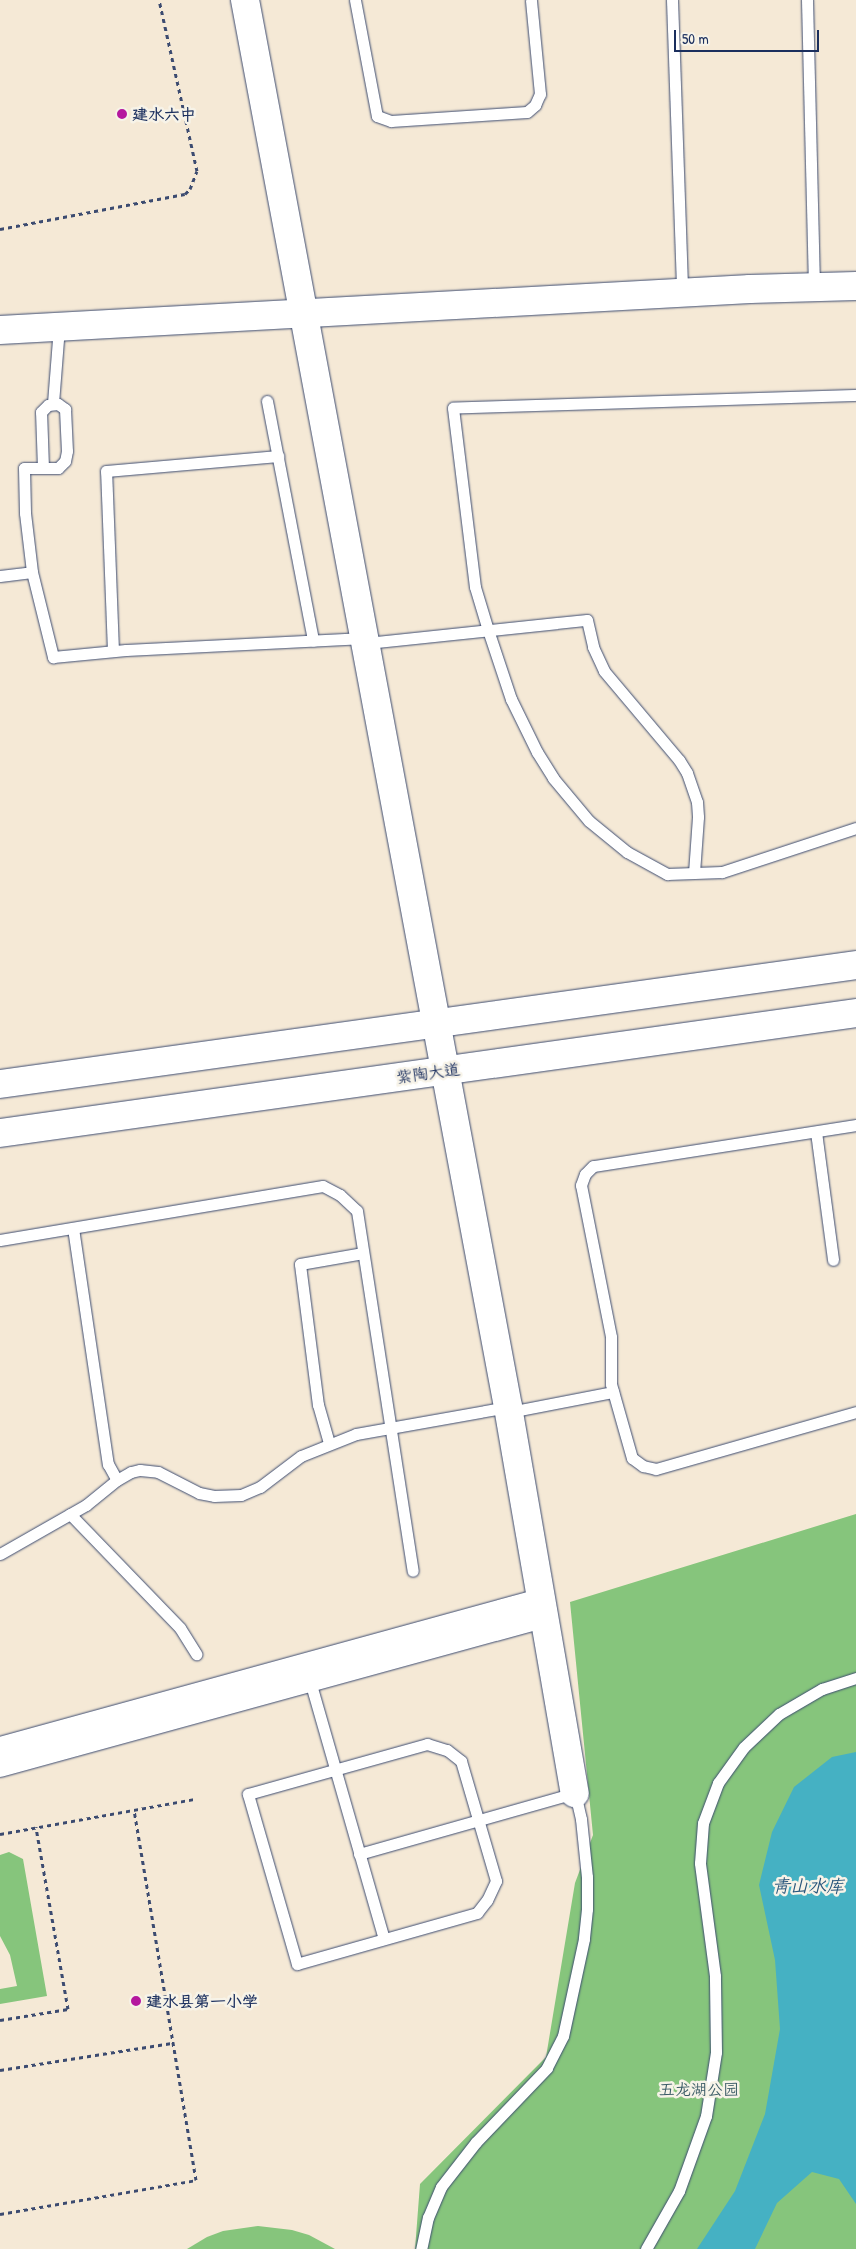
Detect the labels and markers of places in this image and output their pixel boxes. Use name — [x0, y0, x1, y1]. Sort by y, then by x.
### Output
place label: 建水六中 — [132, 104, 196, 124]
marker: 建水六中 — [116, 108, 128, 120]
place label: 建水县第一小学 — [146, 1991, 258, 2011]
marker: 建水县第一小学 — [130, 1995, 142, 2007]

